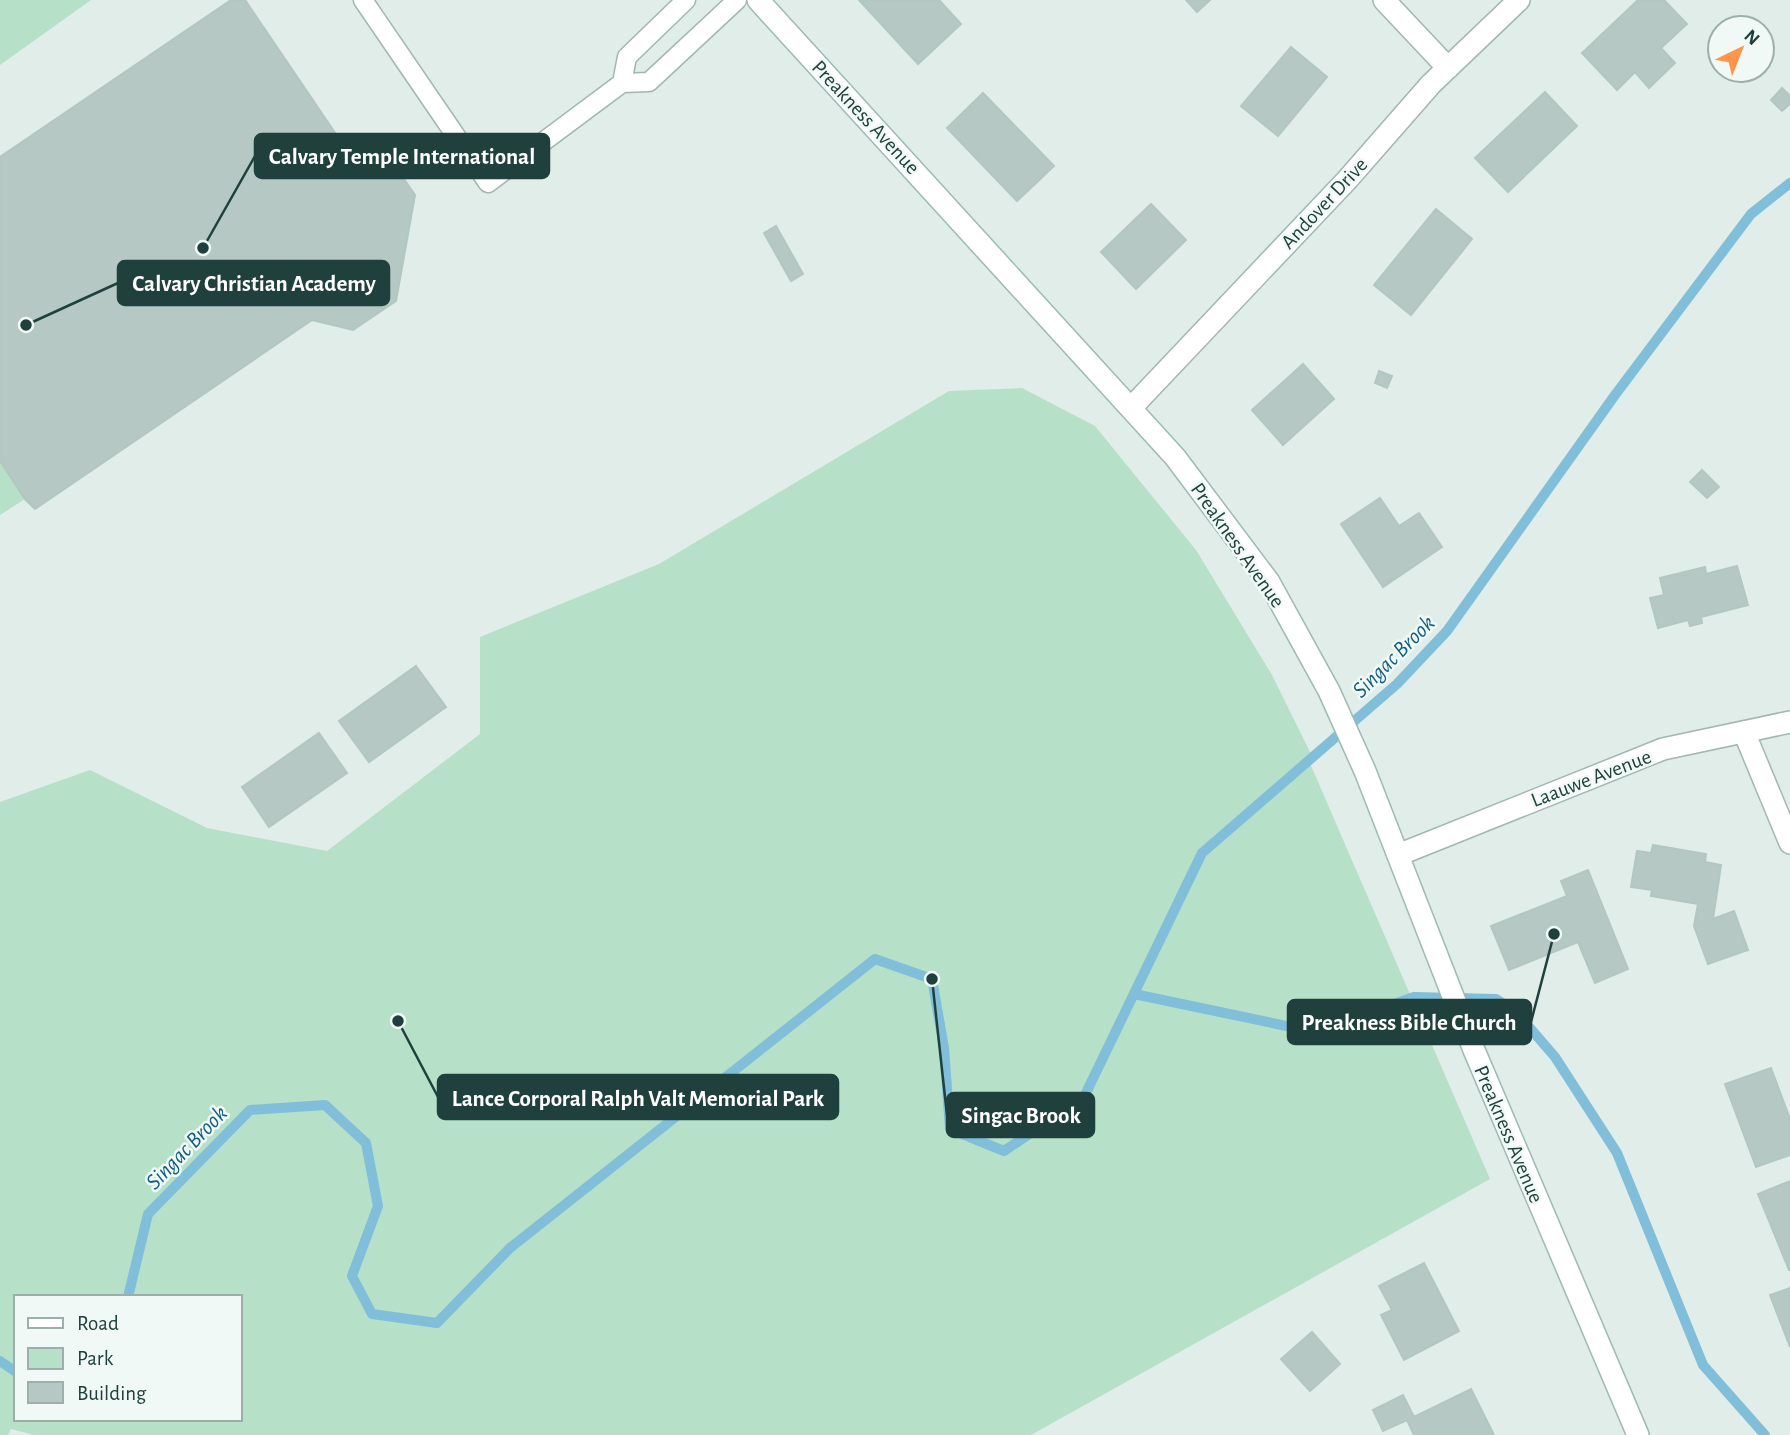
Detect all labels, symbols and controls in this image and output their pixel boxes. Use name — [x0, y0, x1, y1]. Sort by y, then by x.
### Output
north arrow — [1706, 14, 1776, 84]
text: N — [1740, 26, 1763, 49]
street label: Preakness Avenue — [808, 56, 923, 178]
callout: Calvary Temple International — [255, 134, 549, 178]
text: Calvary Temple International — [269, 146, 535, 169]
street label: Andover Drive — [1277, 154, 1372, 253]
callout: Calvary Christian Academy — [118, 261, 389, 305]
text: Calvary Christian Academy — [132, 273, 377, 296]
street label: Preakness Avenue — [1187, 479, 1288, 612]
water label: Singac Brook — [1348, 611, 1440, 703]
street label: Laauwe Avenue — [1528, 746, 1654, 811]
callout: Preakness Bible Church — [1288, 1000, 1531, 1044]
text: Preakness Bible Church — [1302, 1012, 1516, 1035]
street label: Preakness Avenue — [1470, 1062, 1547, 1206]
callout: Lance Corporal Ralph Valt Memorial Park — [438, 1075, 838, 1119]
text: Lance Corporal Ralph Valt Memorial Park — [452, 1088, 825, 1111]
callout: Singac Brook — [947, 1093, 1094, 1137]
water label: Singac Brook — [142, 1102, 232, 1194]
text: Singac Brook — [961, 1105, 1081, 1128]
legend — [14, 1295, 242, 1421]
text: Road — [77, 1313, 119, 1334]
text: Park — [77, 1348, 114, 1369]
text: Building — [77, 1383, 147, 1404]

